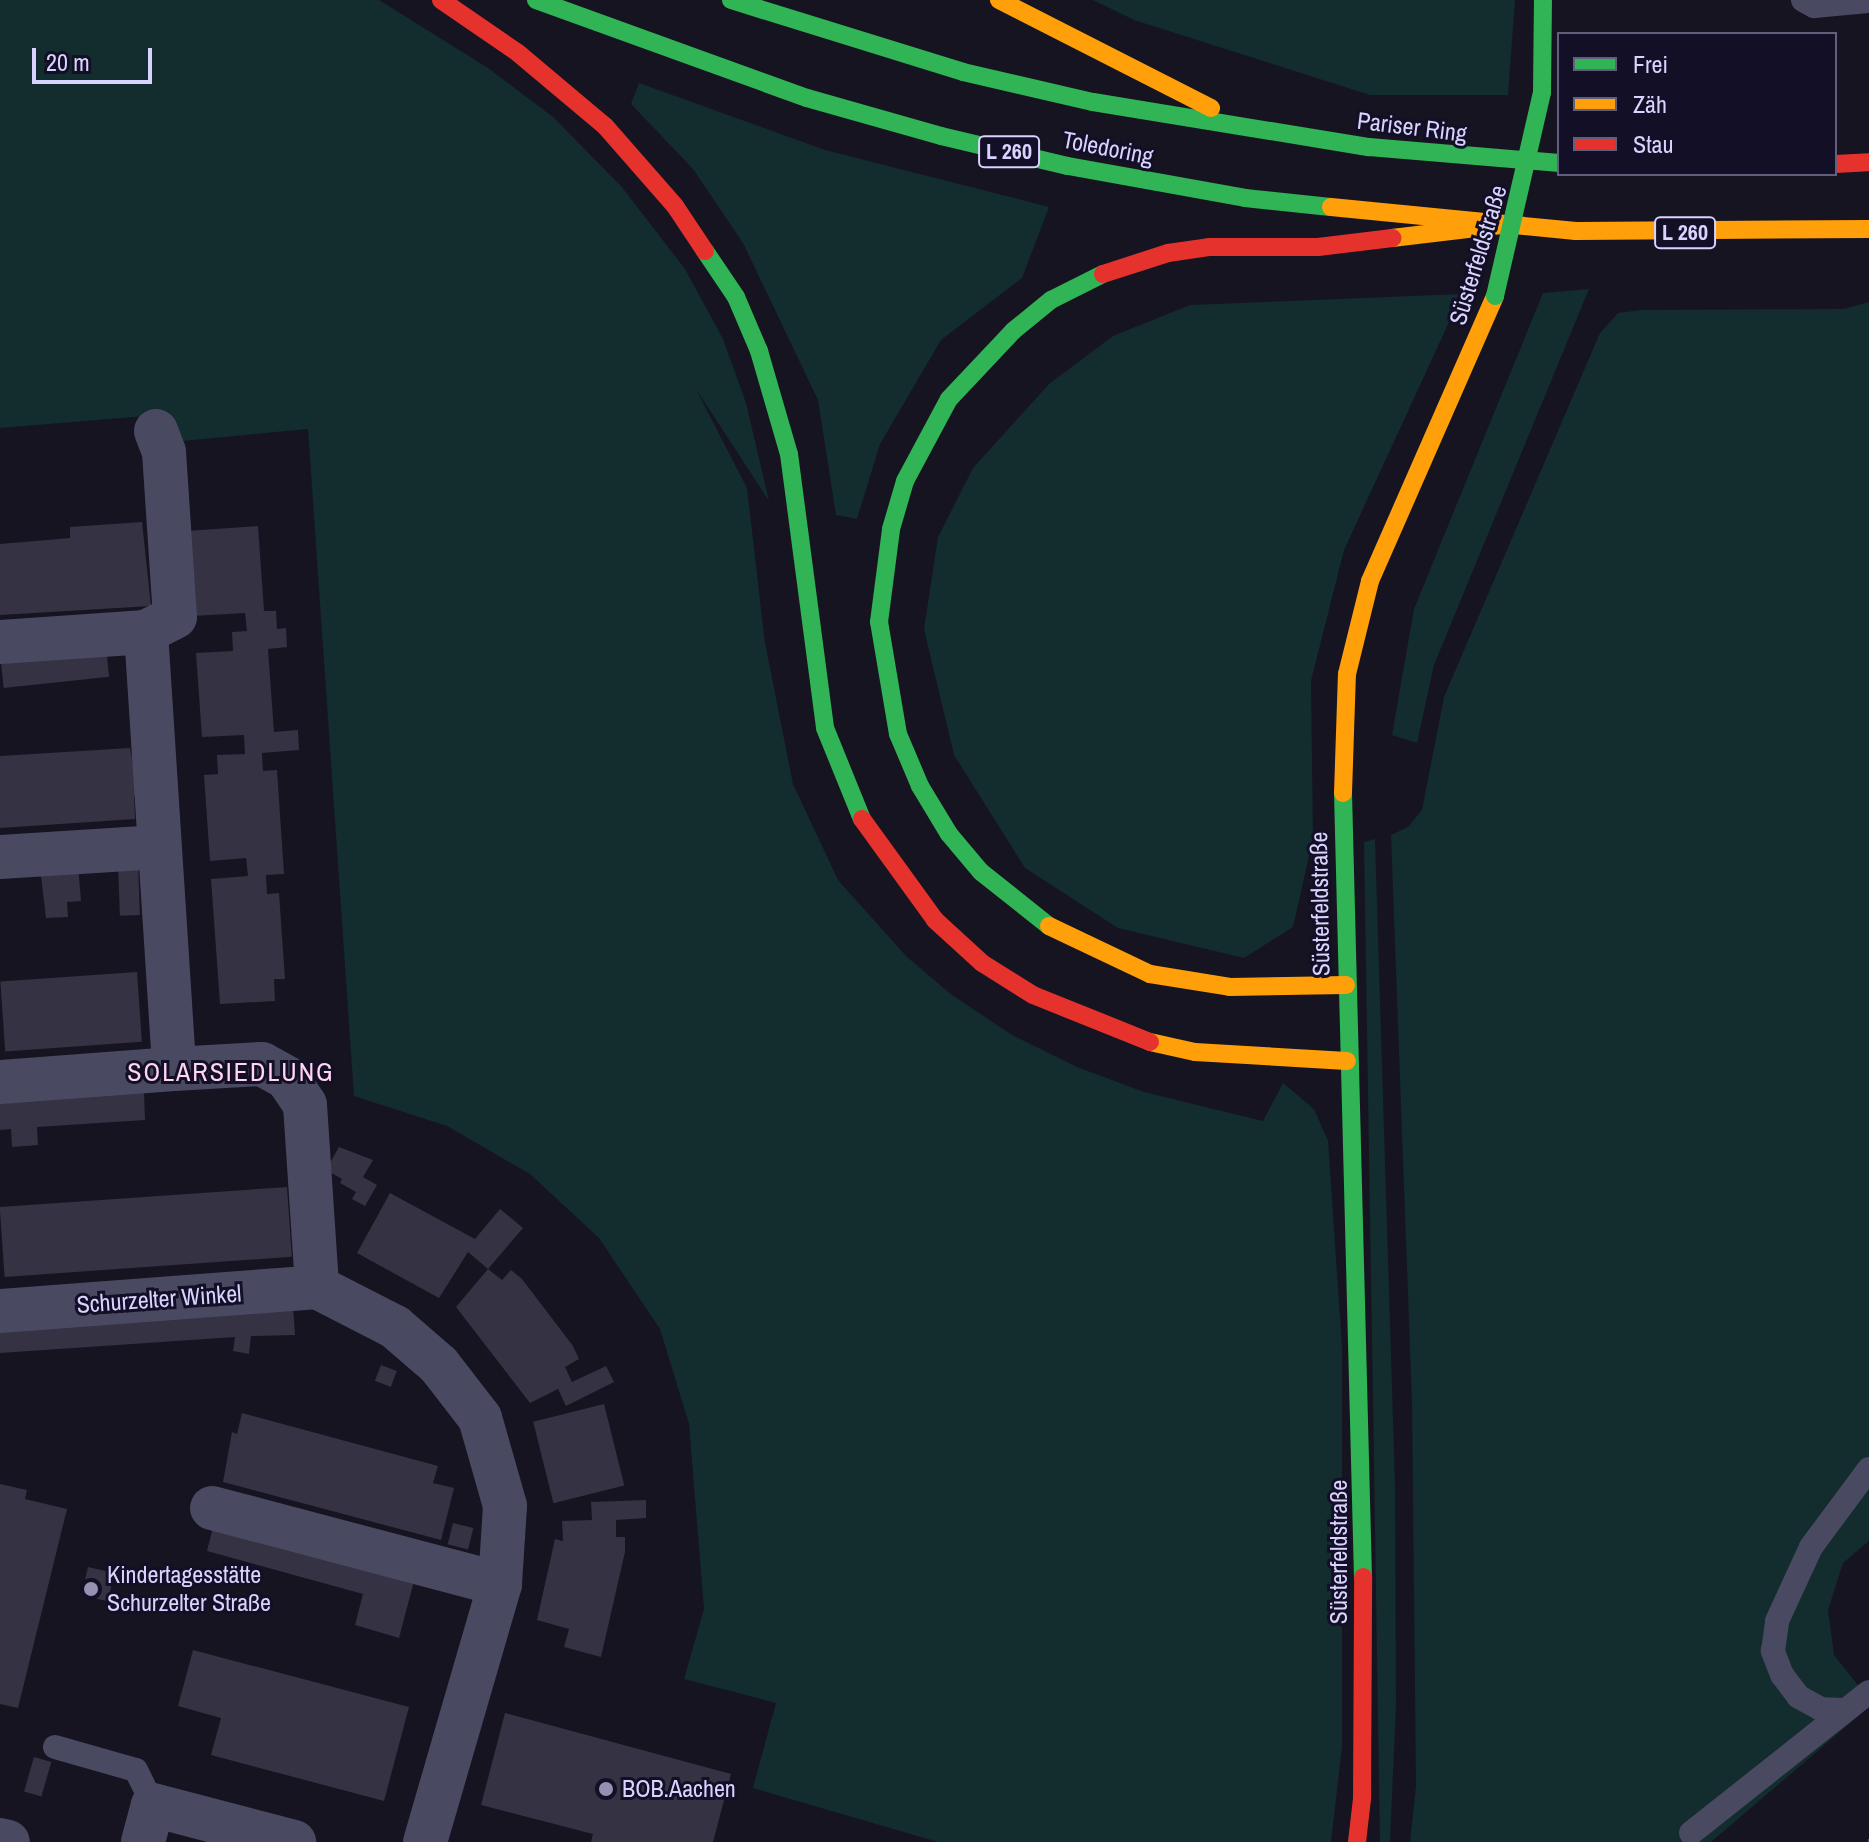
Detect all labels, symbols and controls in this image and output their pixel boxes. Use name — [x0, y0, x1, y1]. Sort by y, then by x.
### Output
scale bar — [36, 32, 156, 82]
legend — [1557, 32, 1837, 176]
text: 20 m — [46, 46, 90, 78]
text: Frei — [1633, 48, 1668, 80]
text: Zäh — [1633, 88, 1667, 120]
street label: Pariser Ring — [1355, 106, 1469, 148]
street label: Toledoring — [1060, 125, 1156, 171]
text: Stau — [1633, 128, 1674, 160]
road number: L 260 — [977, 134, 1041, 170]
street label: Süsterfeldstraße — [1443, 182, 1513, 328]
road number: L 260 — [1653, 215, 1717, 251]
street label: Süsterfeldstraße — [1304, 832, 1336, 976]
district label: SOLARSIEDLUNG — [127, 1056, 335, 1088]
street label: Schurzelter Winkel — [76, 1279, 242, 1319]
street label: Süsterfeldstraße — [1325, 1480, 1353, 1624]
place label: Kindertagesstätte Schurzelter Straße — [107, 1561, 271, 1617]
marker: Kindertagesstätte Schurzelter Straße — [82, 1580, 100, 1598]
place label: BOB.Aachen — [622, 1775, 736, 1803]
marker: BOB.Aachen — [597, 1780, 615, 1798]

